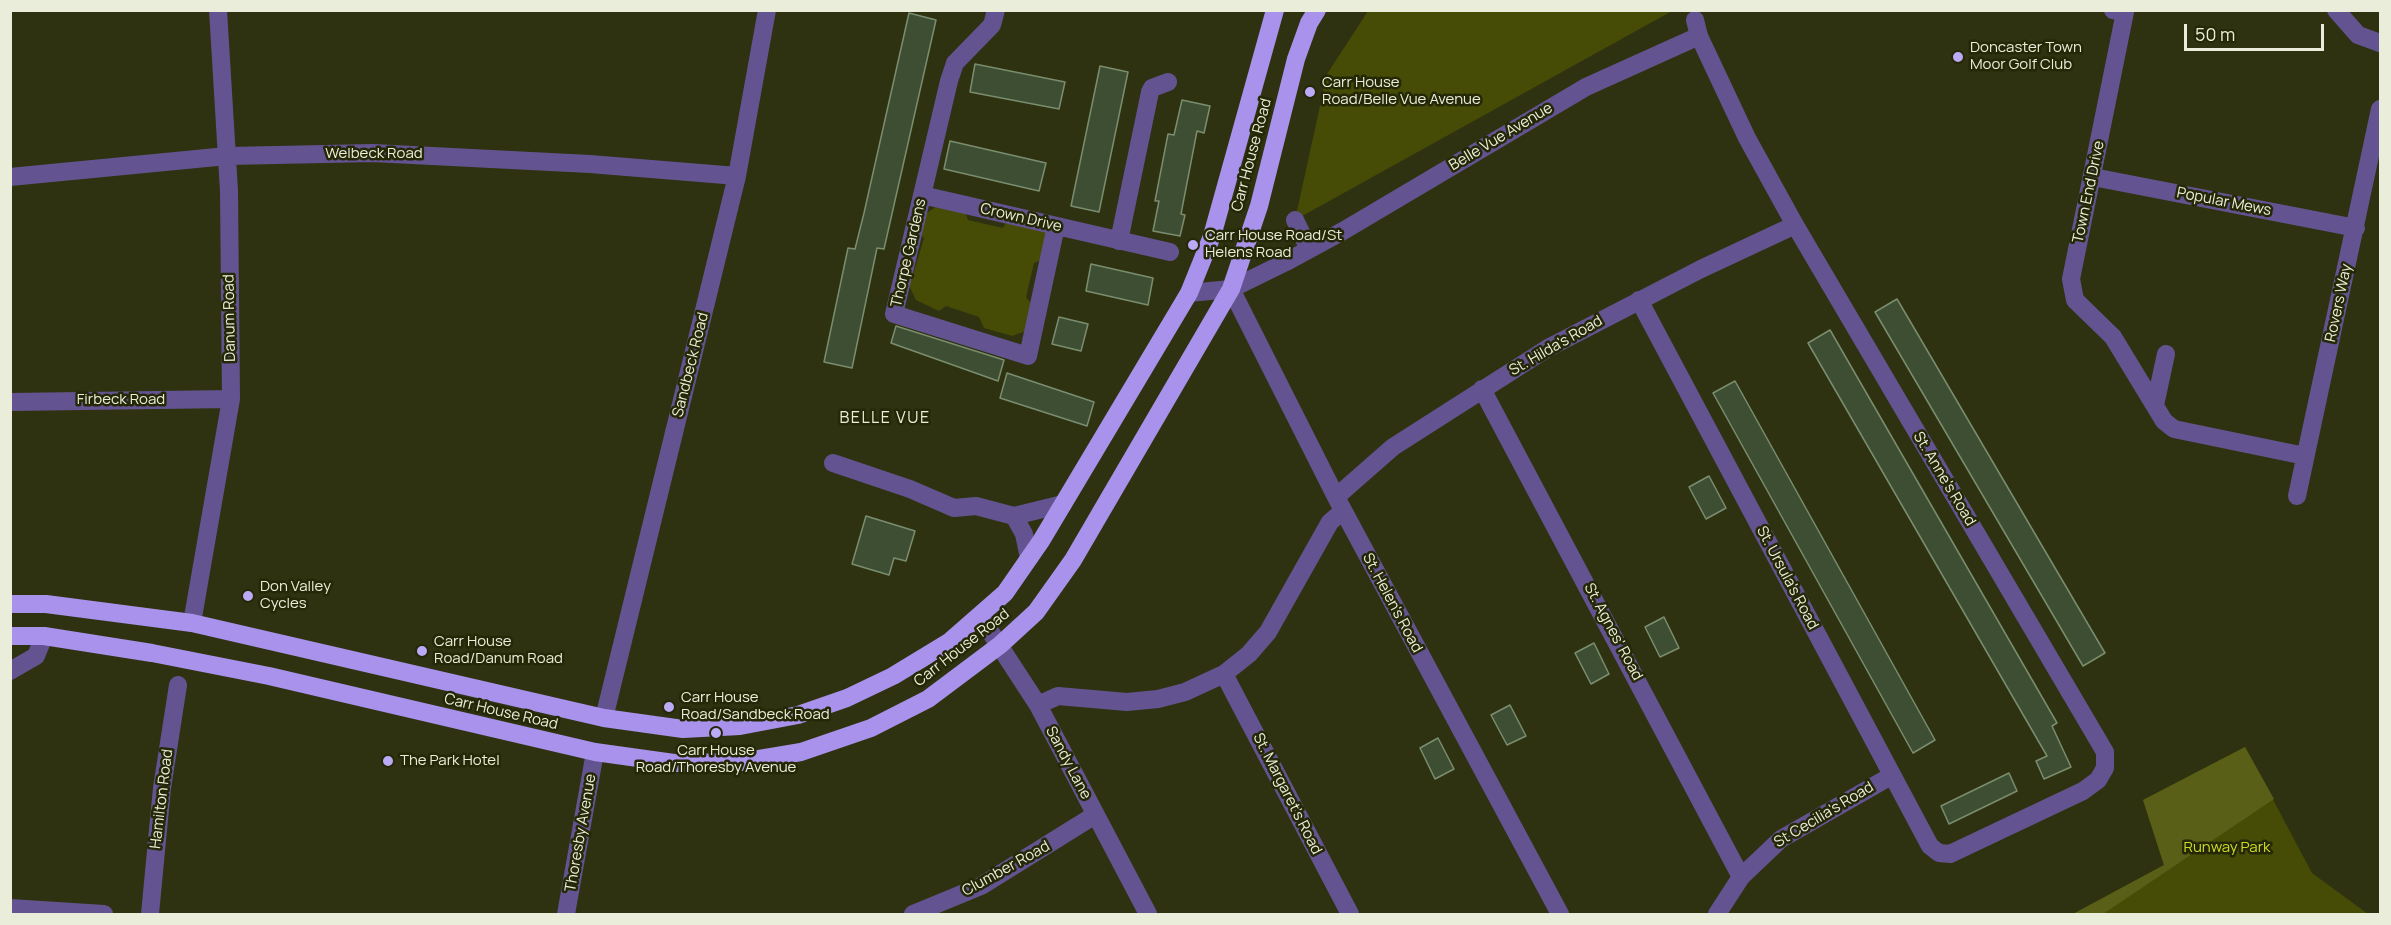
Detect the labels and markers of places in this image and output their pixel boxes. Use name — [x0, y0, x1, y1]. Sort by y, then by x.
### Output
place label: Doncaster Town Moor Golf Club — [1970, 39, 2082, 74]
marker: Doncaster Town Moor Golf Club — [1951, 50, 1965, 64]
place label: Carr House Road/Belle Vue Avenue — [1322, 74, 1481, 109]
marker: Carr House Road/Belle Vue Avenue — [1303, 85, 1317, 99]
place label: Carr House Road/St Helens Road — [1205, 227, 1342, 262]
marker: Carr House Road/St Helens Road — [1186, 238, 1200, 252]
place label: Don Valley Cycles — [260, 578, 331, 613]
marker: Don Valley Cycles — [241, 589, 255, 603]
place label: Carr House Road/Danum Road — [434, 633, 563, 668]
marker: Carr House Road/Danum Road — [415, 644, 429, 658]
place label: Carr House Road/Sandbeck Road — [681, 689, 830, 724]
marker: Carr House Road/Sandbeck Road — [662, 700, 676, 714]
marker: Carr House Road/Thoresby Avenue — [709, 726, 723, 740]
place label: Carr House Road/Thoresby Avenue — [636, 742, 796, 777]
place label: The Park Hotel — [400, 752, 500, 770]
marker: The Park Hotel — [381, 754, 395, 768]

